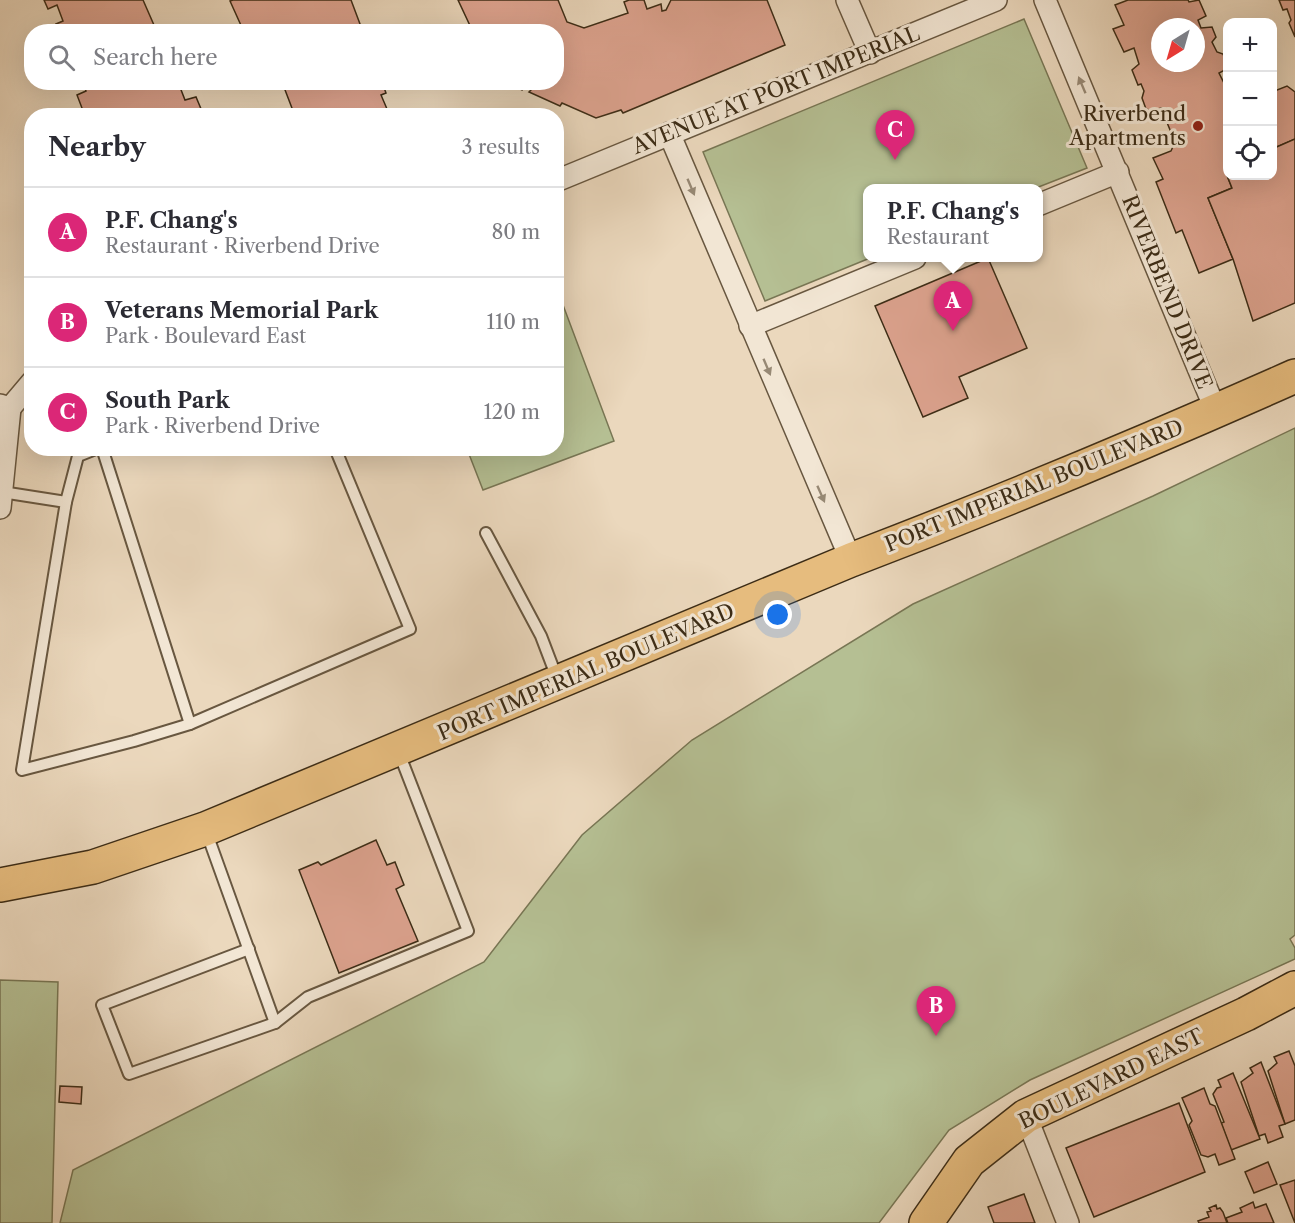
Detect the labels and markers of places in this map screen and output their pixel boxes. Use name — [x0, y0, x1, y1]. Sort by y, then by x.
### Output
place label: Riverbend Apartments — [1068, 101, 1186, 150]
pin: C — [876, 110, 914, 160]
marker: Riverbend Apartments — [1191, 119, 1205, 133]
pin: A — [934, 282, 972, 331]
pin: B — [916, 986, 956, 1036]

